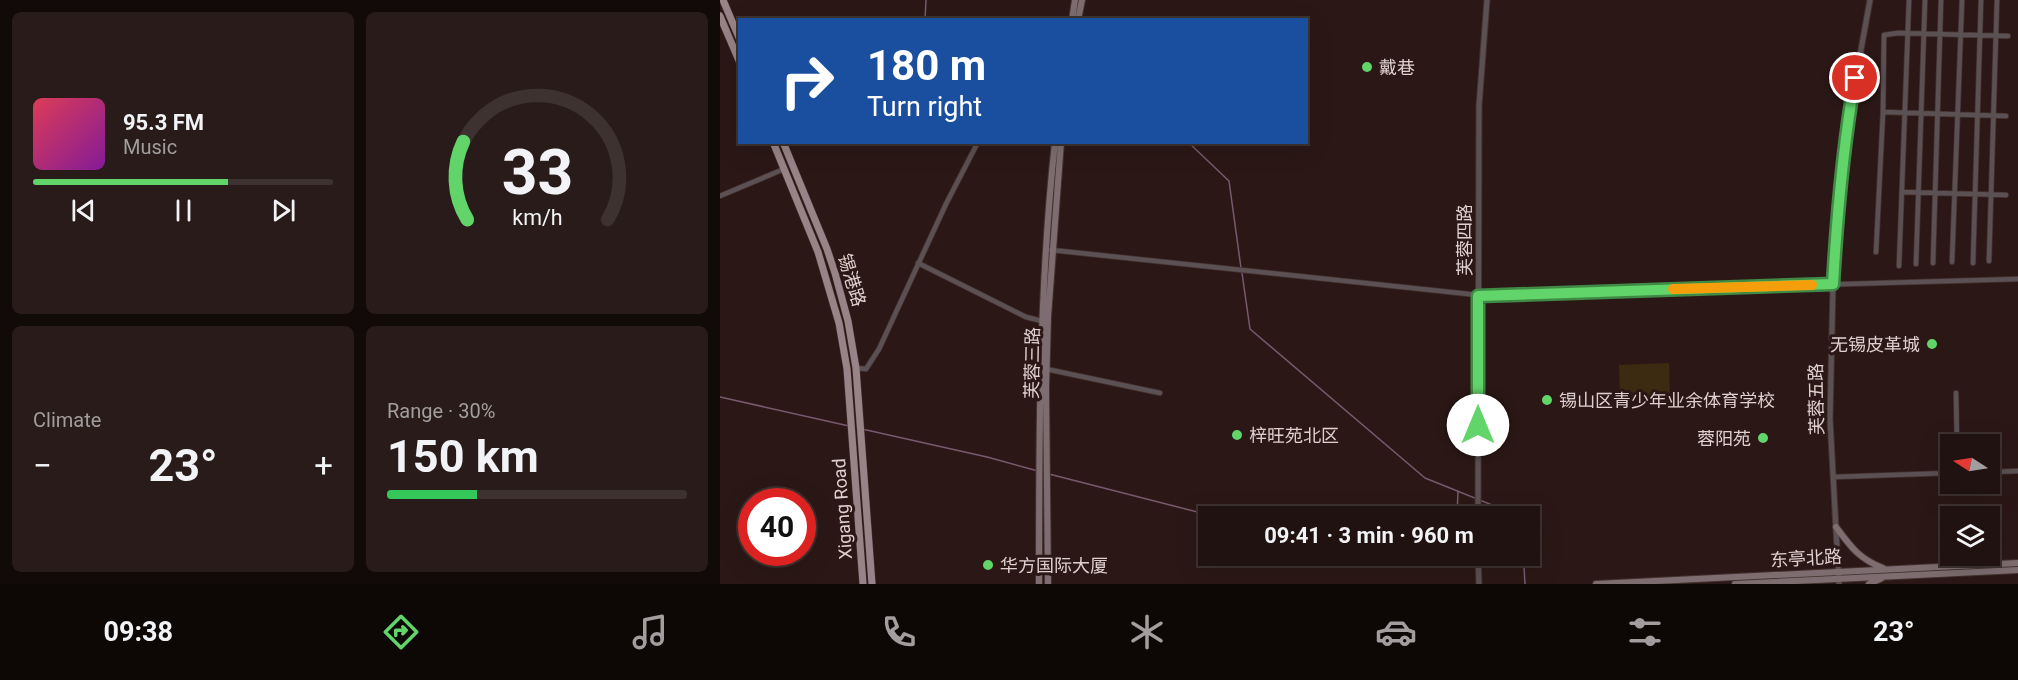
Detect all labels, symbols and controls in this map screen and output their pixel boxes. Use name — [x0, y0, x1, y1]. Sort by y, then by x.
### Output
text: 180 m — [867, 41, 986, 90]
icon: right — [768, 42, 846, 120]
pin — [1829, 52, 1880, 103]
place label: 戴巷 — [1379, 57, 1415, 78]
marker: 戴巷 — [1360, 60, 1374, 74]
icon: arrive — [1838, 61, 1871, 94]
text: Turn right — [867, 91, 982, 123]
text: 95.3 FM — [123, 110, 204, 135]
text: Music — [123, 135, 177, 159]
text: 33 — [501, 136, 573, 209]
icon: previous — [67, 194, 100, 227]
icon: pause — [167, 194, 200, 227]
icon: next — [267, 194, 300, 227]
street label: 芙蓉四路 — [1454, 204, 1475, 276]
text: km/h — [512, 205, 562, 230]
street label: 锡港路 — [834, 251, 870, 309]
street label: 芙蓉三路 — [1021, 327, 1043, 399]
place label: 无锡皮革城 — [1830, 334, 1920, 355]
marker: 无锡皮革城 — [1925, 337, 1939, 351]
street label: 芙蓉五路 — [1805, 363, 1827, 435]
place label: 锡山区青少年业余体育学校 — [1559, 390, 1775, 411]
position arrow — [1446, 393, 1510, 457]
marker: 锡山区青少年业余体育学校 — [1540, 393, 1554, 407]
text: Range · 30% — [387, 399, 495, 423]
text: Climate — [33, 408, 101, 432]
place label: 梓旺苑北区 — [1249, 425, 1339, 446]
marker: 梓旺苑北区 — [1230, 428, 1244, 442]
place label: 蓉阳苑 — [1697, 428, 1751, 449]
text: 150 km — [387, 430, 539, 483]
marker: 蓉阳苑 — [1756, 431, 1770, 445]
north arrow — [1940, 434, 2000, 494]
map controls — [1940, 434, 2000, 566]
text: 23° — [148, 439, 218, 492]
text: − — [33, 446, 52, 485]
text: + — [314, 446, 333, 485]
street label: Xigang Road — [828, 458, 856, 560]
speed limit sign: 40 — [738, 488, 816, 566]
button: layers — [1940, 506, 2000, 566]
text: 09:41 · 3 min · 960 m — [1264, 523, 1474, 548]
street label: 东亭北路 — [1769, 546, 1843, 570]
place label: 华方国际大厦 — [1000, 555, 1108, 576]
marker: 华方国际大厦 — [981, 558, 995, 572]
icon: directions — [380, 611, 422, 653]
icon: music — [629, 611, 671, 653]
icon: phone — [878, 611, 920, 653]
icon: climate — [1126, 611, 1168, 653]
icon: car — [1375, 611, 1417, 653]
icon: filters — [1624, 611, 1666, 653]
text: 09:38 — [103, 616, 173, 648]
text: 23° — [1873, 616, 1915, 648]

